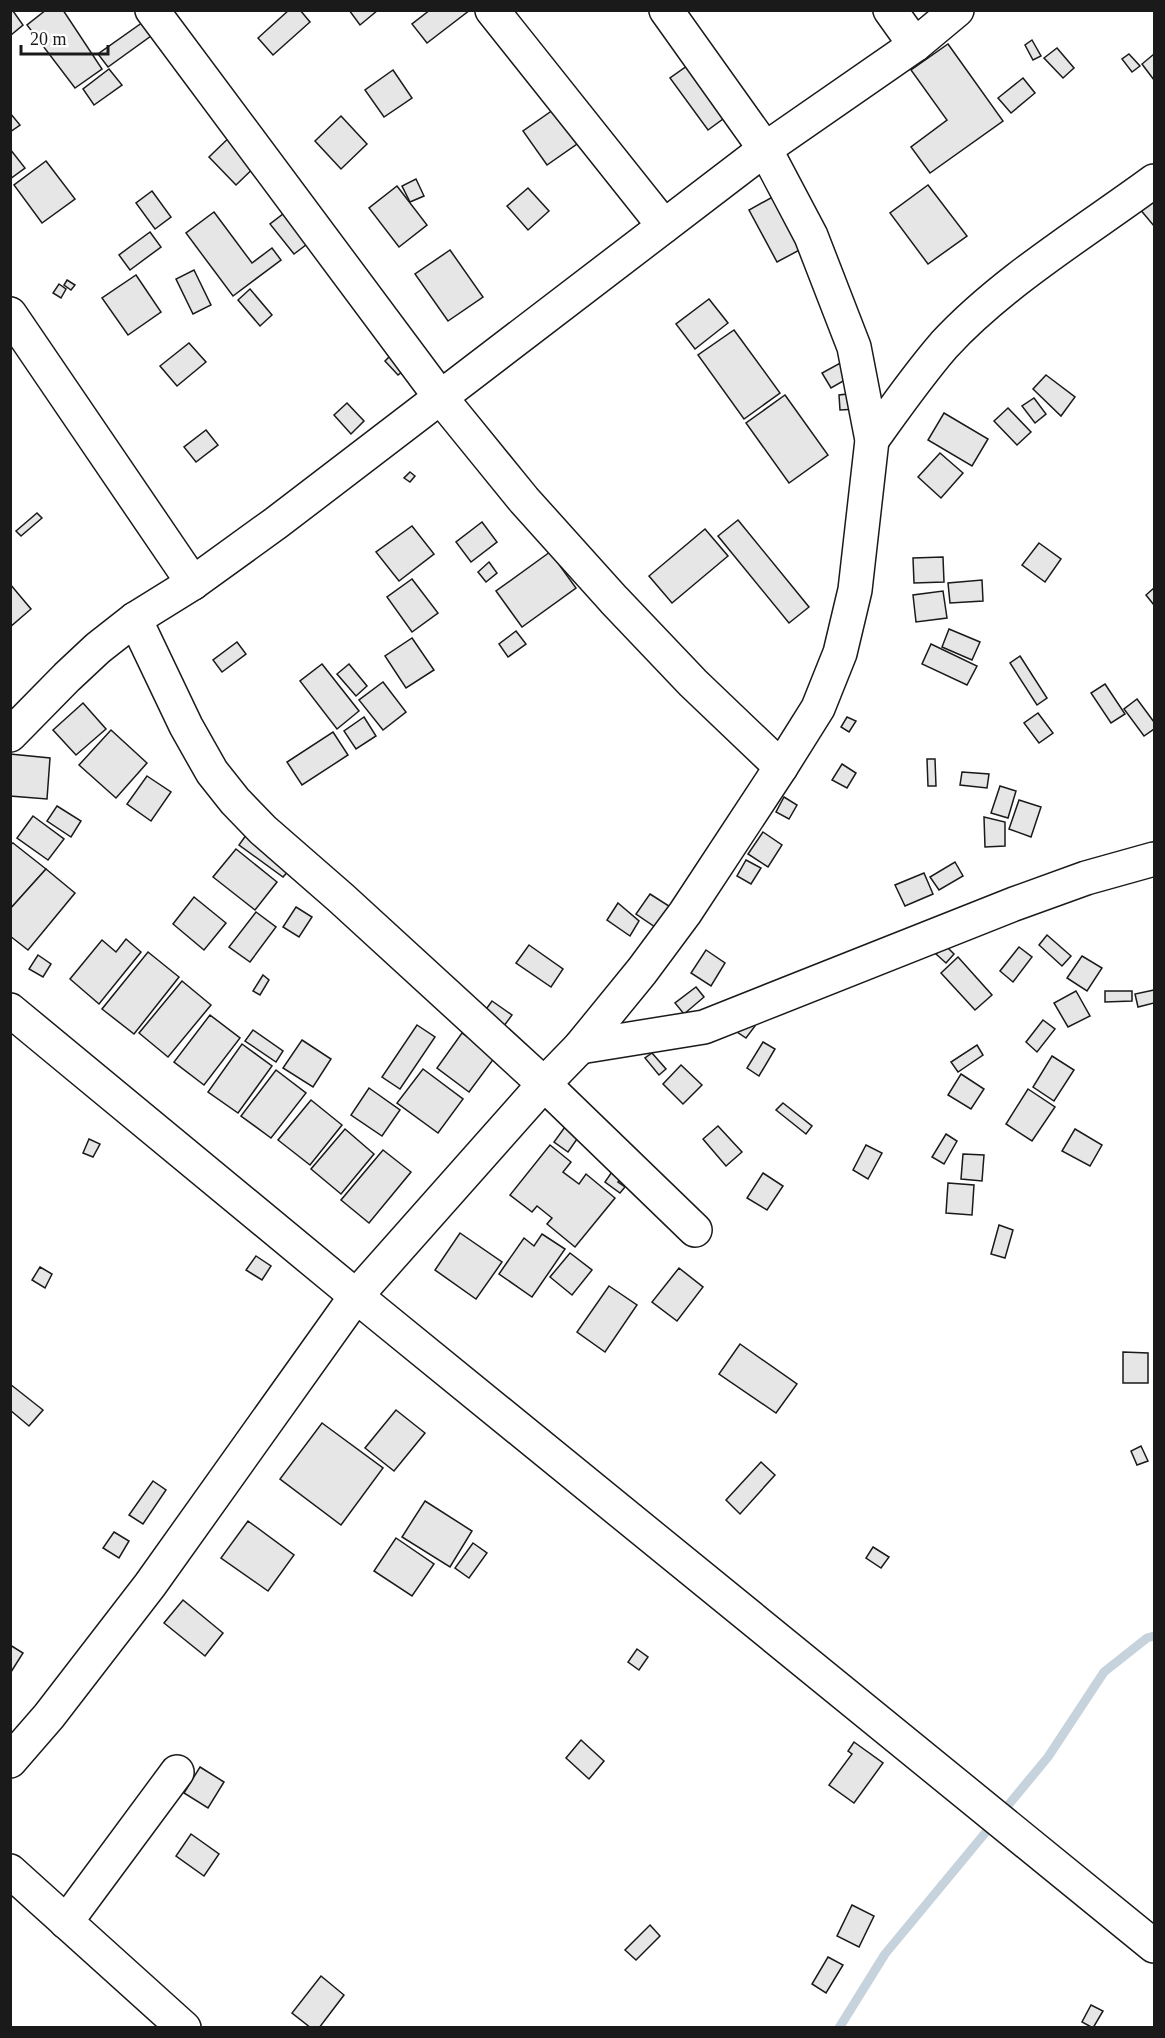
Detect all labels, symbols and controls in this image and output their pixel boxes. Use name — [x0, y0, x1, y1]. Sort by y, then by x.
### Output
scale bar — [21, 18, 108, 56]
text: 20 m — [30, 29, 67, 49]

